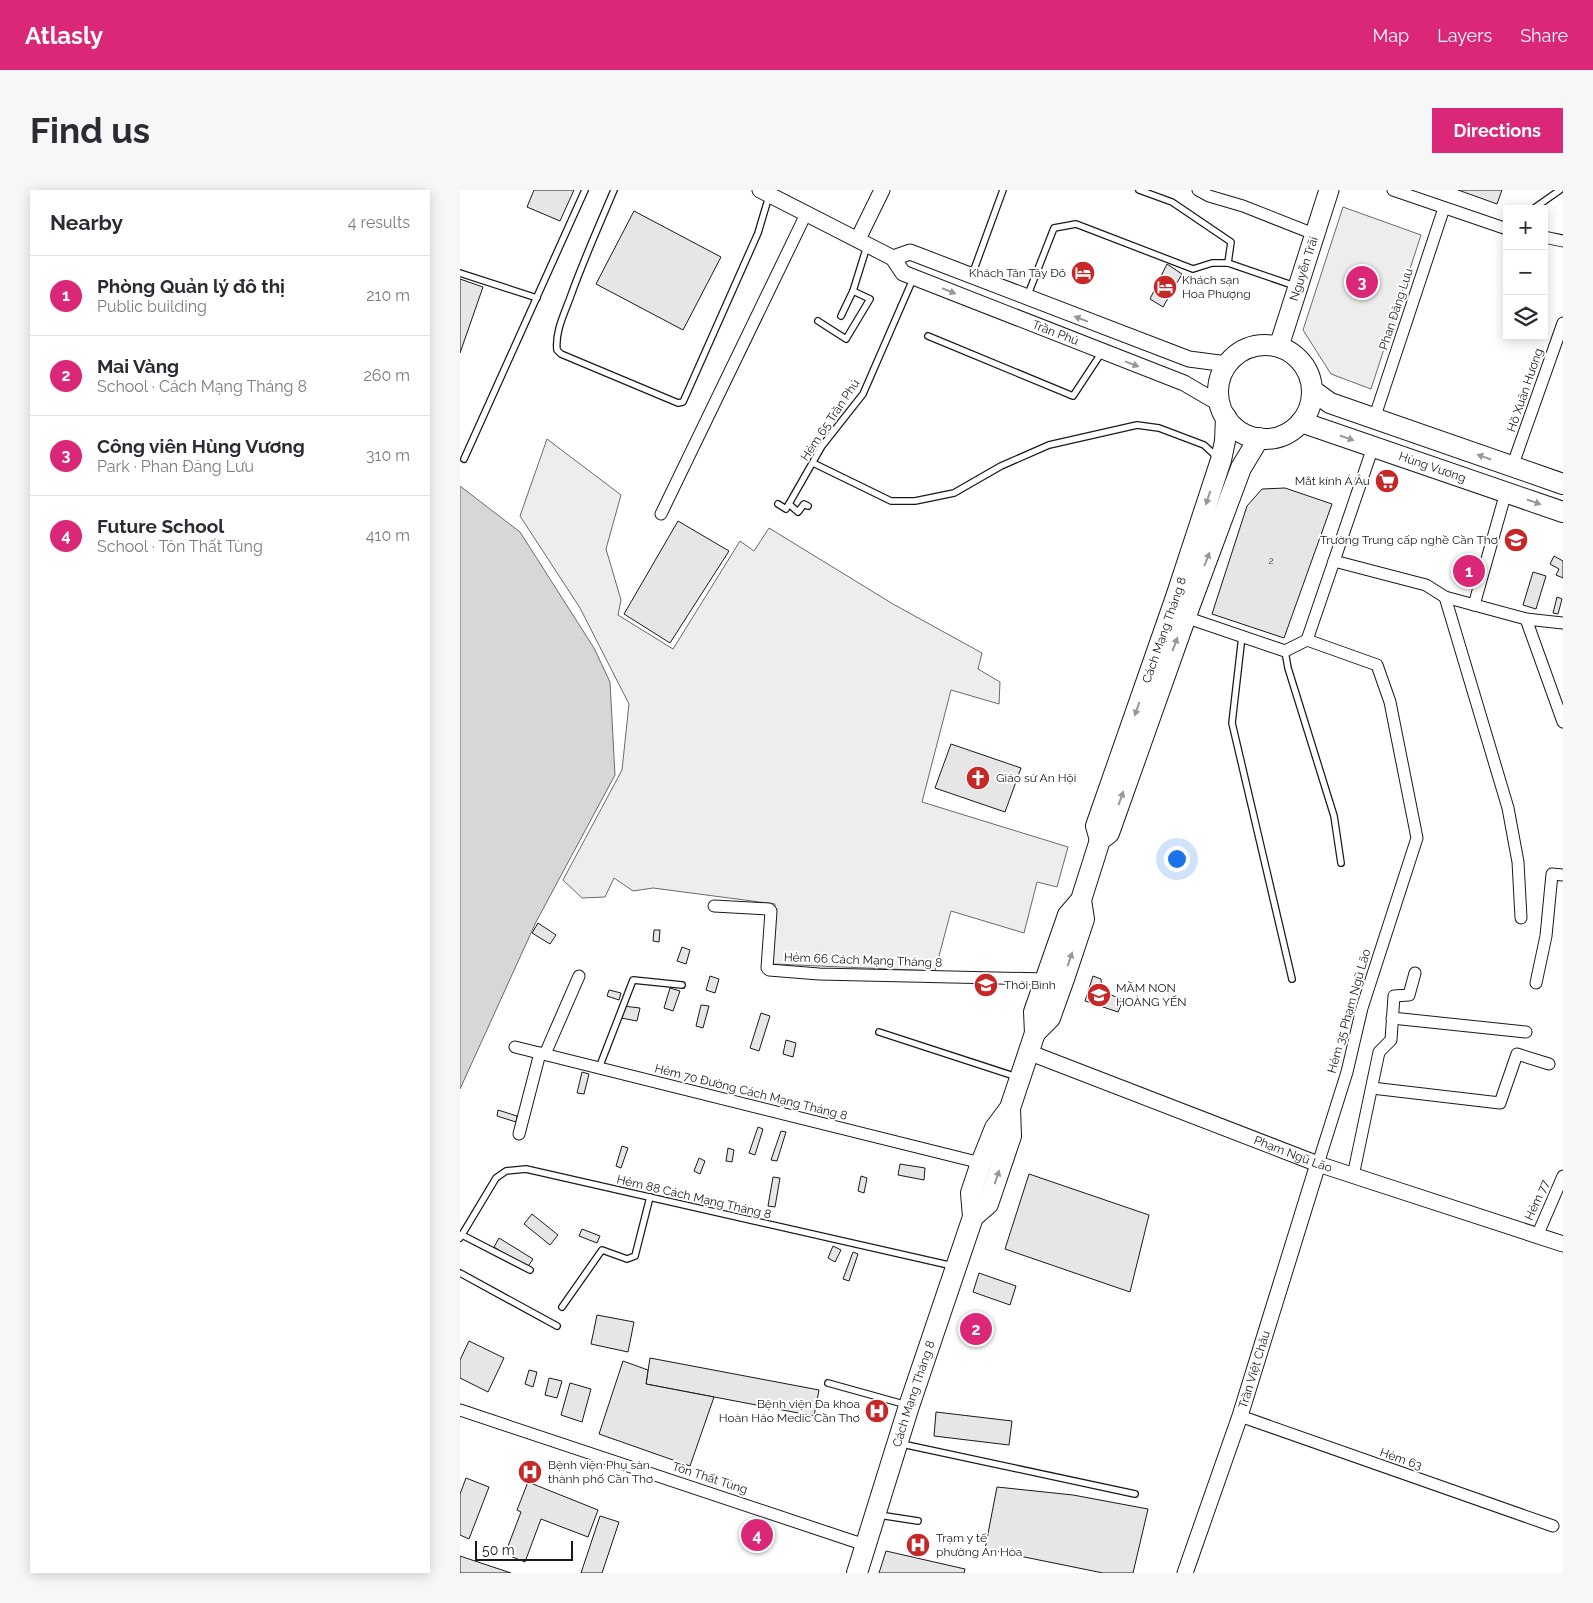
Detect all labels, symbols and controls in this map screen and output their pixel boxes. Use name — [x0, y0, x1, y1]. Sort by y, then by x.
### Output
text: Atlasly — [25, 21, 103, 50]
text: Map — [1373, 25, 1409, 46]
text: Layers — [1437, 25, 1492, 46]
text: Share — [1520, 25, 1568, 46]
button: Directions — [1432, 108, 1563, 153]
text: Find us — [30, 110, 150, 151]
map controls — [1503, 205, 1548, 340]
button: + — [1503, 205, 1548, 250]
text: Nearby — [50, 210, 123, 235]
text: 4 results — [348, 213, 410, 232]
street label: Nguyễn Trãi — [1287, 235, 1321, 303]
button: − — [1503, 250, 1548, 295]
hotel icon: Khách Tân Tây Đô — [1070, 260, 1096, 286]
pin: 3 — [1346, 263, 1378, 301]
place label: Khách Tân Tây Đô — [969, 266, 1066, 280]
street label: Phan Đăng Lưu — [1376, 266, 1416, 352]
place label: Khách sạn Hoa Phượng — [1182, 273, 1251, 301]
hotel icon: Khách sạn Hoa Phượng — [1152, 274, 1178, 300]
text: Phòng Quản lý đô thị — [97, 275, 285, 297]
text: 1 — [62, 286, 70, 305]
text: 210 m — [366, 286, 410, 305]
one-way arrow — [942, 287, 956, 295]
button: layers — [1503, 295, 1548, 340]
text: Public building — [97, 297, 207, 316]
one-way arrow — [1073, 315, 1088, 323]
street label: Trần Phú — [1030, 317, 1081, 348]
street label: Hồ Xuân Hương — [1504, 346, 1546, 434]
text: Mai Vàng — [97, 355, 179, 377]
one-way arrow — [1125, 360, 1139, 368]
text: 2 — [61, 366, 71, 385]
text: 260 m — [363, 366, 410, 385]
text: School · Cách Mạng Tháng 8 — [97, 377, 307, 396]
street label: Hẻm 65 Trần Phú — [798, 377, 862, 463]
one-way arrow — [1340, 434, 1355, 442]
text: Công viên Hùng Vương — [97, 435, 305, 457]
text: 3 — [62, 446, 70, 465]
text: 310 m — [366, 446, 410, 465]
street label: Hùng Vương — [1397, 449, 1468, 485]
one-way arrow — [1476, 453, 1491, 461]
text: Park · Phan Đăng Lưu — [97, 457, 254, 476]
supermarket icon: Mắt kính Á Âu — [1374, 468, 1400, 494]
place label: Mắt kính Á Âu — [1295, 474, 1370, 488]
one-way arrow — [1204, 491, 1212, 506]
one-way arrow — [1527, 498, 1542, 506]
text: Future School — [97, 515, 224, 537]
text: 4 — [61, 526, 71, 545]
text: 410 m — [366, 526, 410, 545]
school or university icon: Trường Trung cấp nghề Cần Thơ — [1503, 527, 1529, 553]
place label: Trường Trung cấp nghề Cần Thơ — [1320, 533, 1498, 547]
text: School · Tôn Thất Tùng — [97, 537, 263, 556]
one-way arrow — [1203, 551, 1211, 566]
pin: 1 — [1453, 552, 1485, 590]
house number: 2 — [1268, 555, 1274, 566]
street label: Cách Mạng Tháng 8 — [1139, 575, 1189, 685]
one-way arrow — [1172, 637, 1180, 652]
one-way arrow — [1133, 702, 1141, 717]
church icon: Giáo sứ An Hội — [965, 765, 991, 791]
place label: Giáo sứ An Hội — [996, 771, 1076, 785]
one-way arrow — [1118, 790, 1125, 805]
your location — [1164, 846, 1190, 872]
street label: Hẻm 35 Phạm Ngũ Lão — [1325, 947, 1373, 1075]
street label: Hẻm 66 Cách Mạng Tháng 8 — [784, 950, 942, 970]
one-way arrow — [1067, 952, 1075, 967]
school or university icon: Thới Bình — [973, 972, 999, 998]
place label: Thới Bình — [1004, 978, 1056, 992]
place label: MẦM NON HOÀNG YẾN — [1116, 981, 1187, 1009]
school or university icon: MẦM NON HOÀNG YẾN — [1086, 982, 1112, 1008]
street label: Hẻm 70 Đường Cách Mạng Tháng 8 — [653, 1061, 849, 1123]
street label: Phạm Ngũ Lão — [1252, 1133, 1334, 1175]
one-way arrow — [994, 1169, 1001, 1184]
street label: Hẻm 88 Cách Mạng Tháng 8 — [615, 1172, 773, 1222]
street label: Hẻm 77 — [1522, 1177, 1552, 1222]
pin: 2 — [960, 1310, 992, 1348]
street label: Trần Việt Châu — [1236, 1329, 1273, 1410]
street label: Cách Mạng Tháng 8 — [890, 1339, 938, 1449]
place label: Bệnh viện Đa khoa Hoàn Hảo Medic Cần Thơ — [719, 1397, 860, 1425]
hospital icon: Bệnh viện Đa khoa Hoàn Hảo Medic Cần Thơ — [864, 1398, 890, 1424]
street label: Hèm 63 — [1378, 1445, 1424, 1473]
place label: Bệnh viện Phụ sản thành phố Cần Thơ — [548, 1458, 653, 1486]
hospital icon: Bệnh viện Phụ sản thành phố Cần Thơ — [517, 1459, 543, 1485]
street label: Tôn Thất Tùng — [671, 1459, 749, 1497]
pin: 4 — [741, 1516, 773, 1554]
place label: Trạm y tế phường An Hòa — [936, 1531, 1022, 1559]
hospital icon: Trạm y tế phường An Hòa — [905, 1532, 931, 1558]
scale bar — [475, 1538, 572, 1561]
text: 50 m — [482, 1542, 515, 1558]

